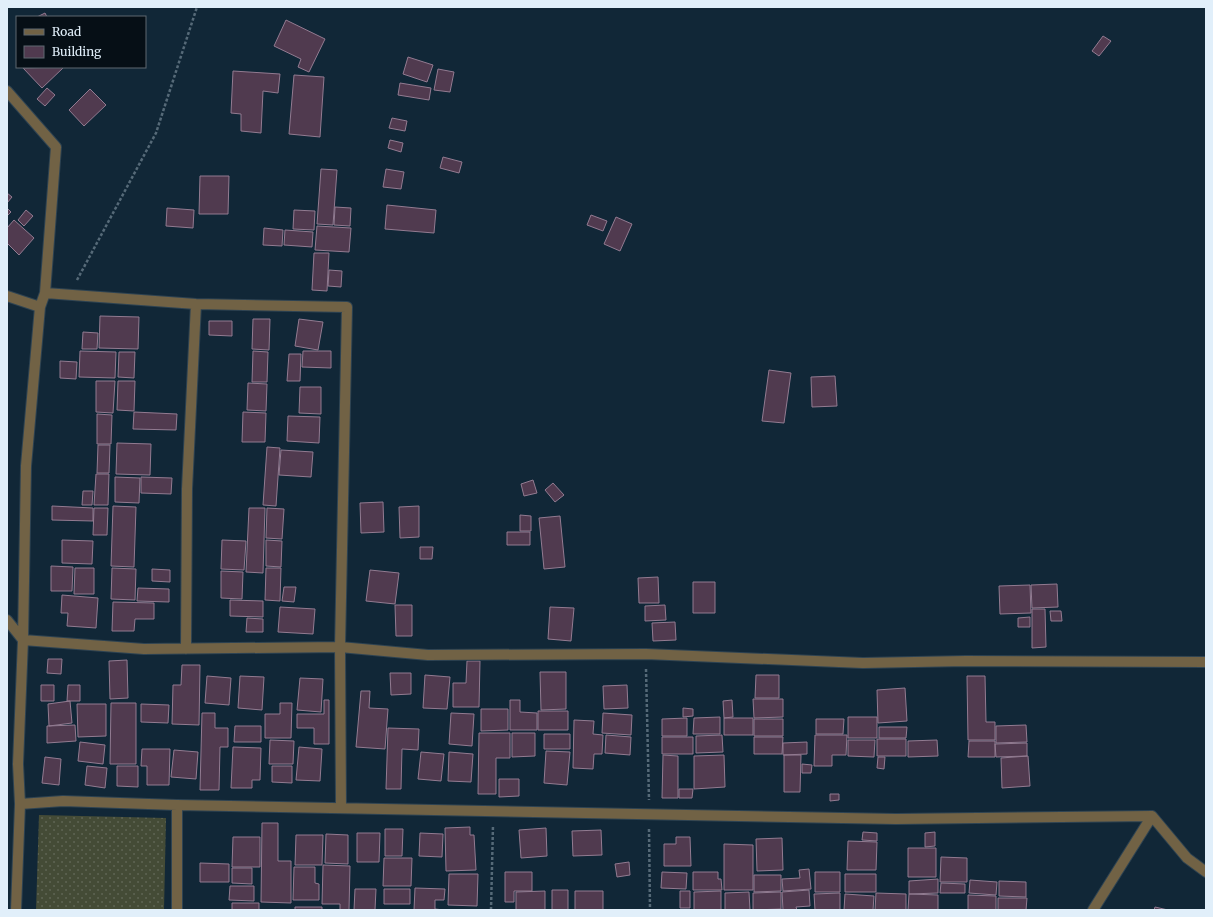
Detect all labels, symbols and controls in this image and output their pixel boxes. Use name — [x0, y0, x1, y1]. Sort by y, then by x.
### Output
legend — [16, 16, 146, 68]
text: Road — [52, 24, 81, 39]
text: Building — [52, 44, 102, 59]

